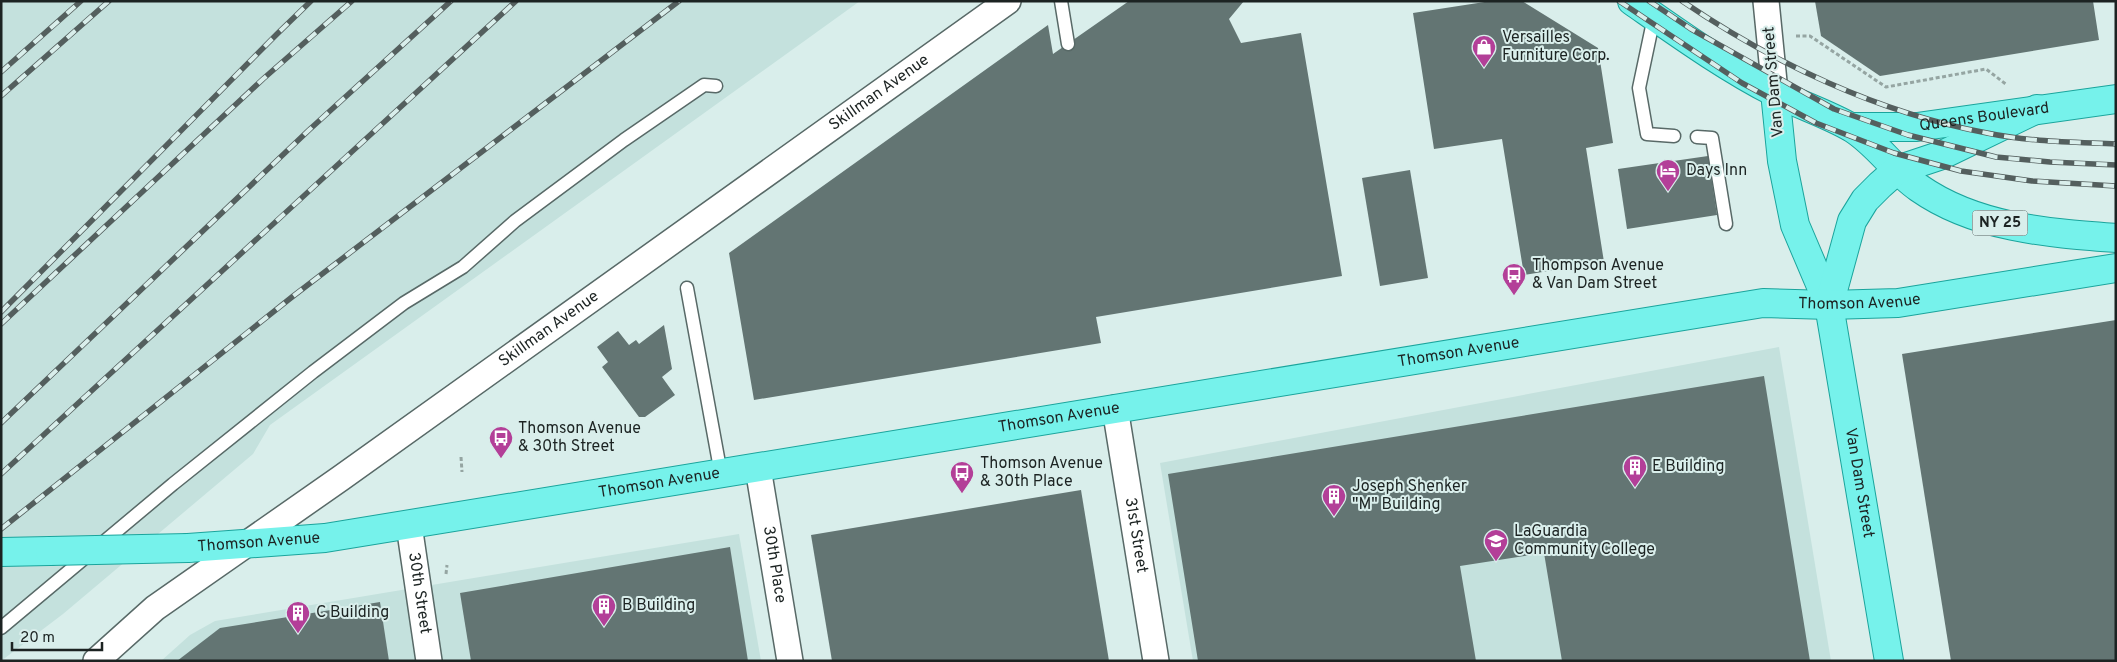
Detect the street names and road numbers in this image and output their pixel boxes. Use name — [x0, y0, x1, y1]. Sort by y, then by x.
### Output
street label: Van Dam Street — [1759, 26, 1789, 138]
street label: Skillman Avenue — [825, 50, 933, 136]
street label: Queens Boulevard — [1918, 98, 2051, 137]
road number: NY 25 — [1972, 210, 2028, 236]
street label: Skillman Avenue — [495, 287, 603, 372]
street label: Thomson Avenue — [1798, 289, 1922, 315]
street label: Thomson Avenue — [1396, 333, 1521, 373]
street label: Thomson Avenue — [997, 398, 1121, 438]
street label: Van Dam Street — [1840, 426, 1878, 539]
street label: Thomson Avenue — [597, 464, 721, 503]
street label: 31st Street — [1120, 496, 1152, 575]
street label: 30th Place — [758, 525, 790, 605]
street label: Thomson Avenue — [197, 528, 321, 557]
street label: 30th Street — [403, 551, 435, 635]

